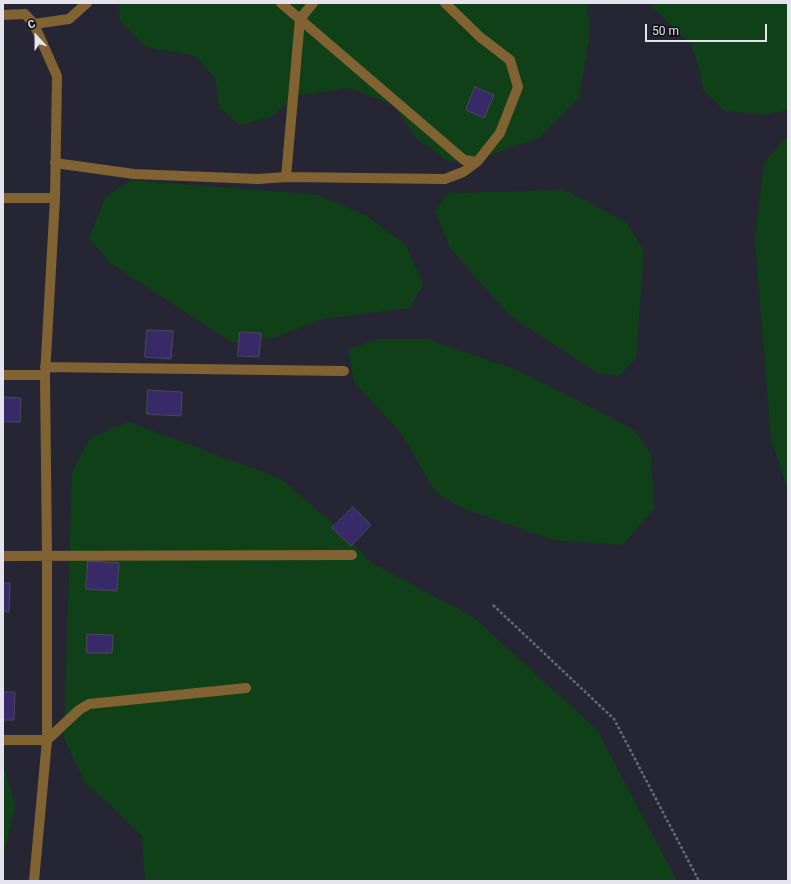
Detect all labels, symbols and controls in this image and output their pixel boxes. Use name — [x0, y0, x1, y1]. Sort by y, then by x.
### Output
north arrow — [16, 16, 56, 56]
scale bar — [647, 16, 769, 42]
text: С — [26, 17, 37, 32]
text: 50 m — [652, 24, 679, 38]

